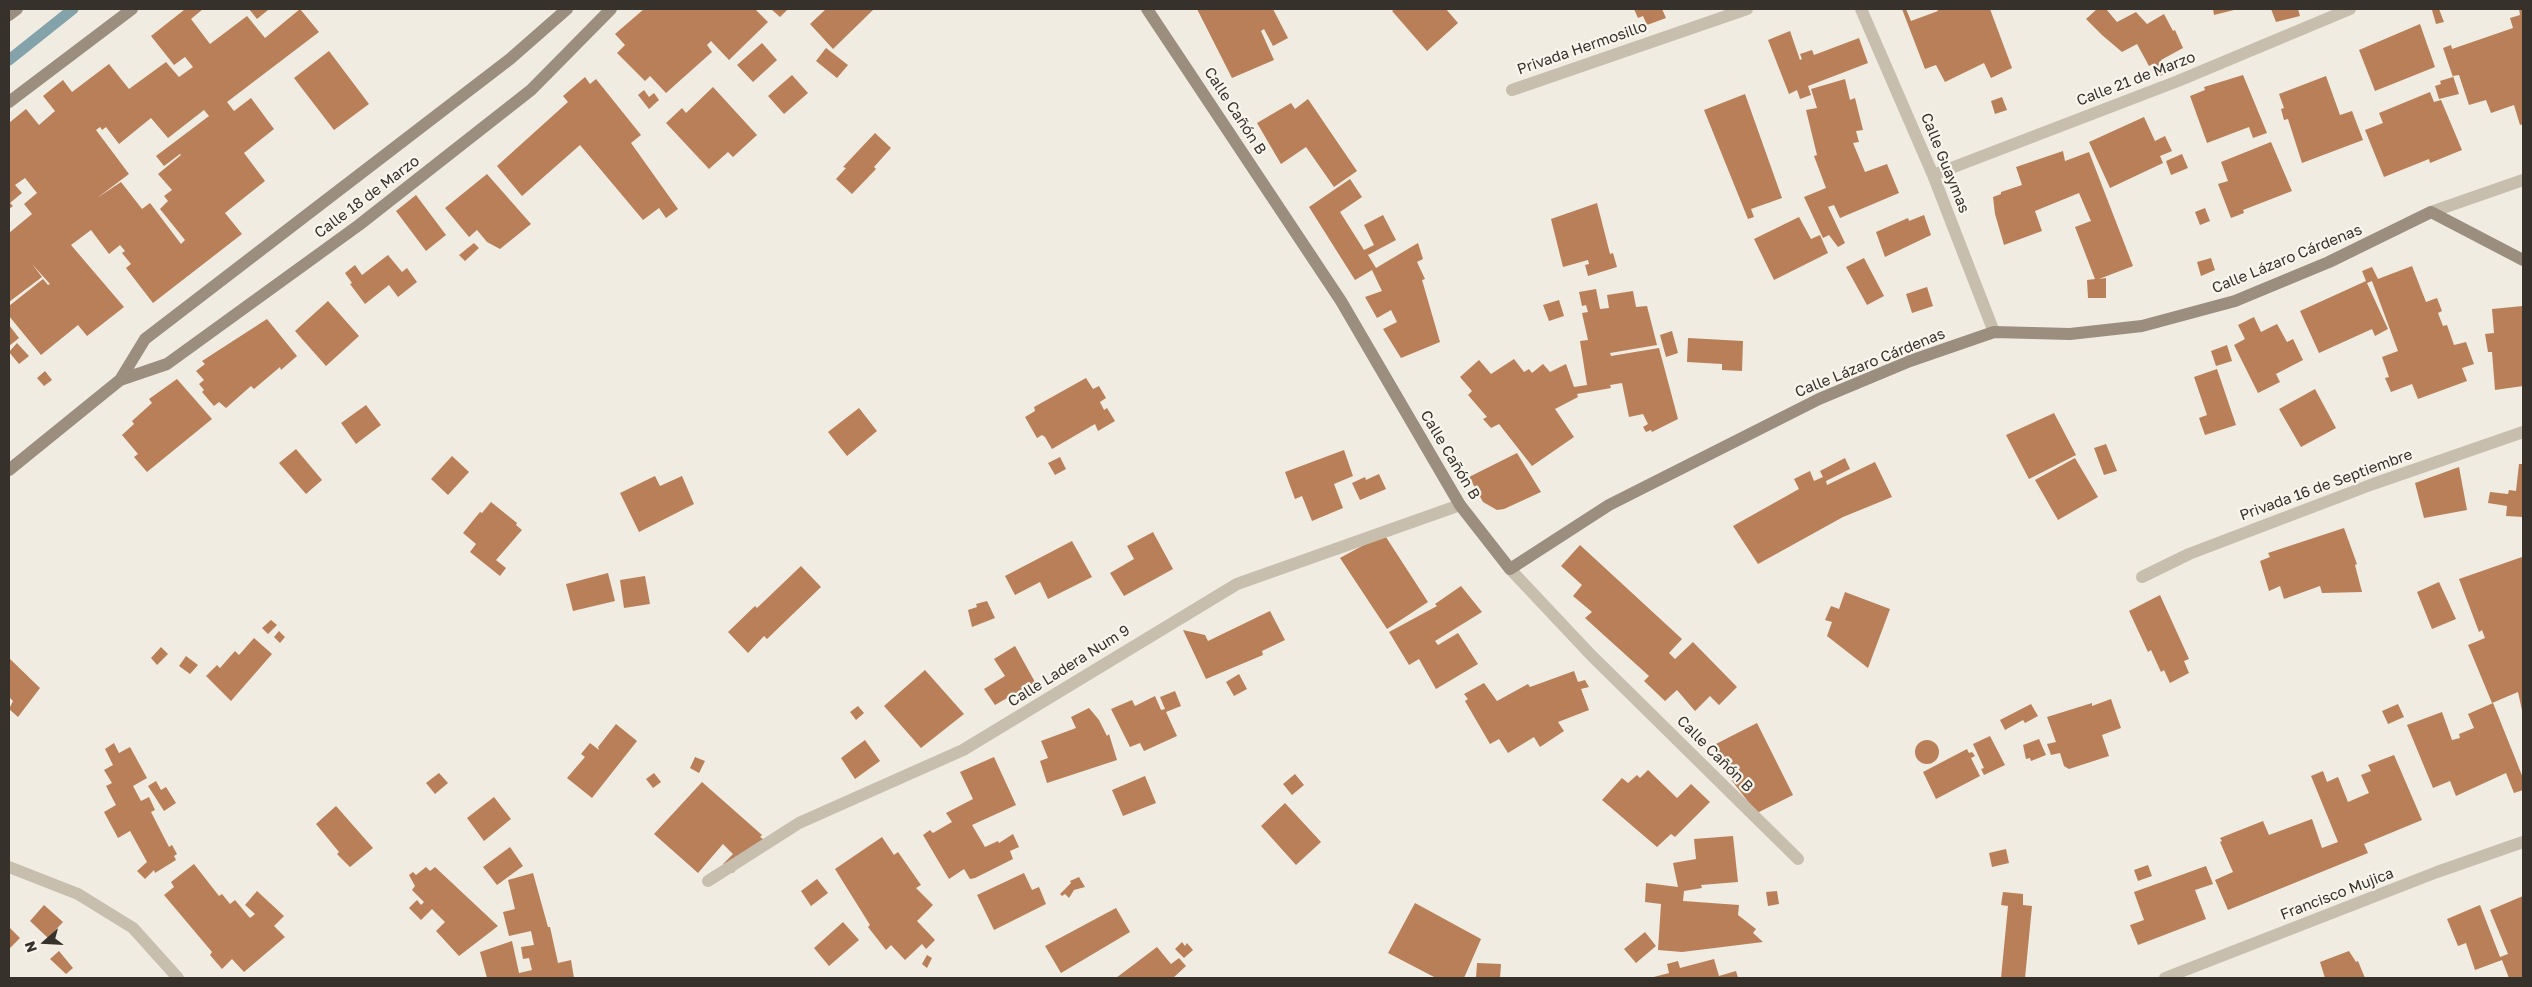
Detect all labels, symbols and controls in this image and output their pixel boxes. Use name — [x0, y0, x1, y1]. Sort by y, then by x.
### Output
street label: Privada Hermosillo — [1515, 17, 1649, 79]
street label: Calle 21 de Marzo — [2074, 48, 2198, 110]
street label: Calle Cañón B — [1200, 64, 1270, 158]
street label: Calle Guaymas — [1917, 110, 1973, 216]
street label: Calle 18 de Marzo — [311, 152, 423, 242]
street label: Calle Lázaro Cárdenas — [2209, 221, 2365, 297]
street label: Calle Lázaro Cárdenas — [1792, 325, 1948, 401]
street label: Calle Cañón B — [1416, 407, 1484, 503]
street label: Privada 16 de Septiembre — [2237, 445, 2415, 525]
street label: Calle Ladera Num 9 — [1005, 621, 1133, 711]
street label: Calle Cañón B — [1673, 712, 1757, 796]
street label: Francisco Mujica — [2278, 864, 2396, 924]
north arrow — [20, 917, 70, 967]
text: N — [21, 939, 40, 955]

